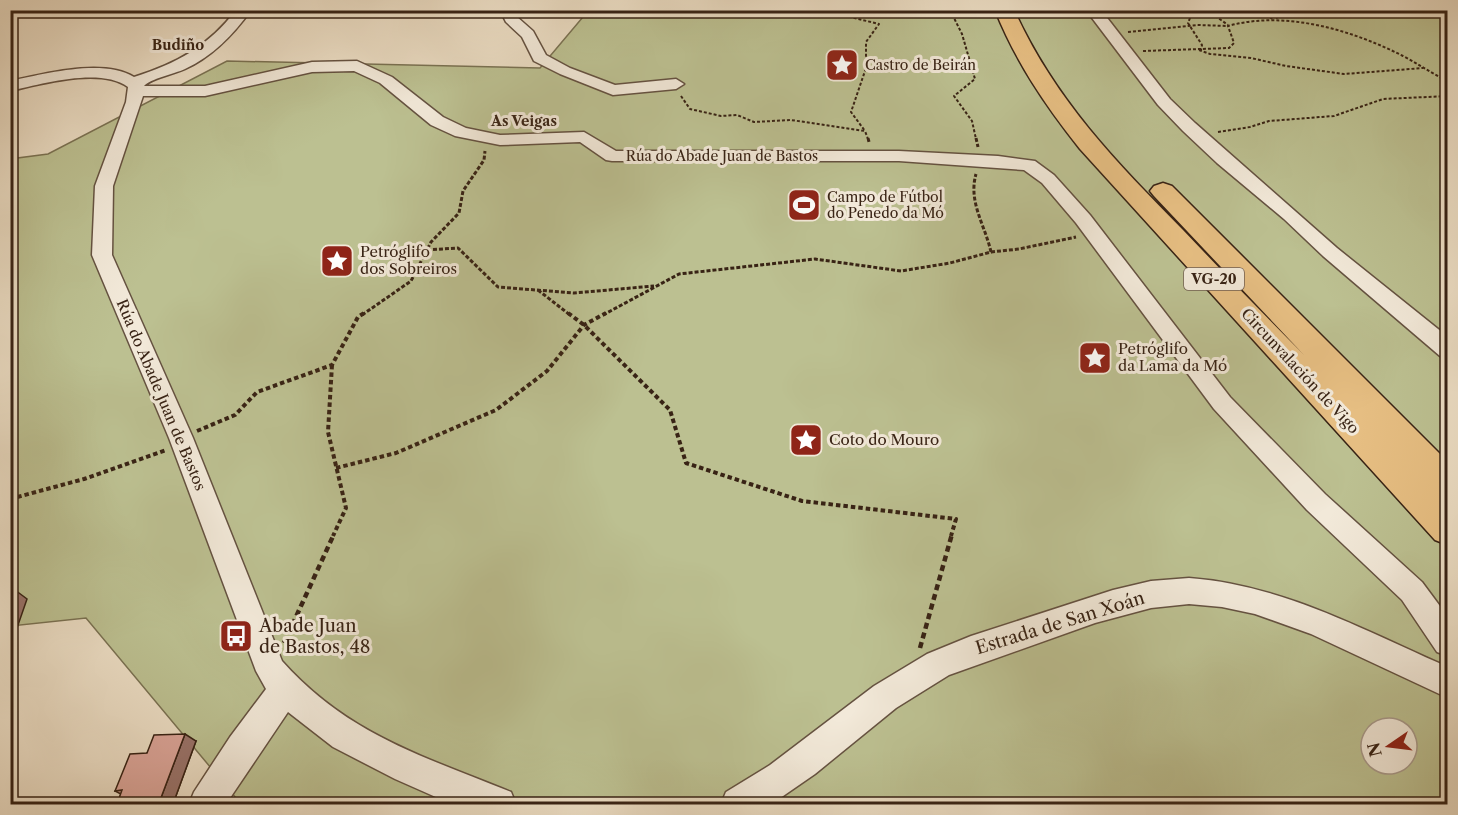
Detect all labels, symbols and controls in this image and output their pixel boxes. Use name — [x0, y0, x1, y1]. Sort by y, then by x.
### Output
district label: Budiño — [152, 36, 204, 54]
place icon: Castro de Beirán — [824, 47, 860, 83]
place label: Castro de Beirán — [865, 56, 976, 74]
district label: As Veigas — [490, 112, 557, 130]
street label: Rúa do Abade Juan de Bastos — [626, 147, 818, 165]
sports icon: Campo de Fútbol do Penedo da Mó — [786, 187, 822, 223]
place label: Campo de Fútbol do Penedo da Mó — [827, 188, 944, 222]
place label: Petróglifo dos Sobreiros — [360, 242, 457, 278]
place icon: Petróglifo dos Sobreiros — [319, 243, 355, 279]
road number: VG-20 — [1184, 268, 1244, 290]
street label: Rúa do Abade Juan de Bastos — [112, 296, 210, 493]
street label: Circunvalación de Vigo — [1237, 304, 1364, 437]
place label: Petróglifo da Lama da Mó — [1118, 339, 1227, 375]
place icon: Petróglifo da Lama da Mó — [1077, 340, 1113, 376]
place icon: Coto do Mouro — [788, 422, 824, 458]
place label: Coto do Mouro — [829, 430, 939, 449]
street label: Estrada de San Xoán — [973, 587, 1147, 659]
place label: Abade Juan de Bastos, 48 — [258, 615, 370, 658]
bus stop icon: Abade Juan de Bastos, 48 — [218, 618, 254, 654]
north arrow — [1359, 716, 1419, 776]
text: N — [1363, 740, 1386, 759]

